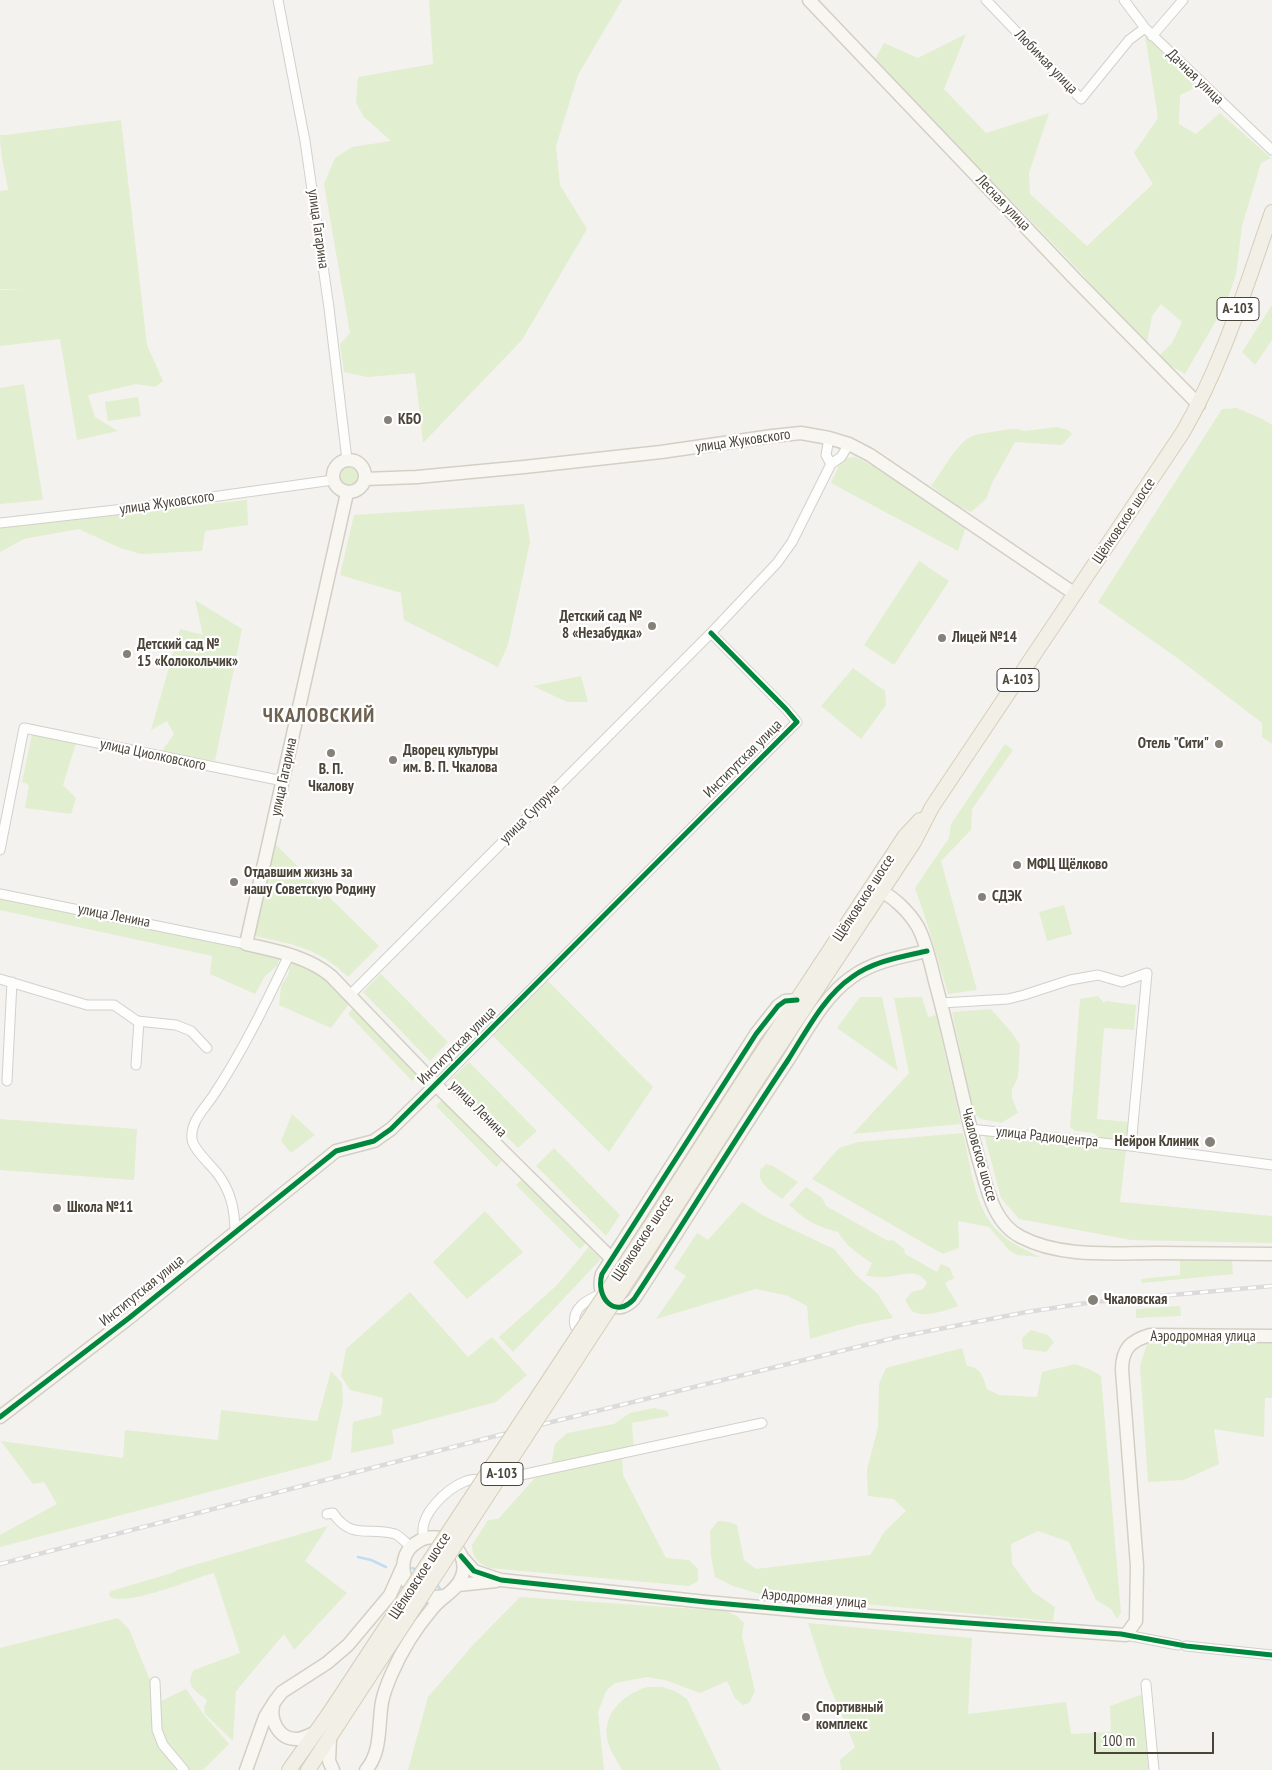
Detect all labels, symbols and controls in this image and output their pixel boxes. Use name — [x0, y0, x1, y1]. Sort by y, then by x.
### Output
street label: Любимая улица — [1011, 26, 1081, 98]
street label: Дачная улица — [1163, 45, 1227, 109]
street label: Лесная улица — [972, 171, 1034, 235]
street label: улица Гагарина — [304, 188, 332, 270]
road number: А-103 — [1217, 298, 1259, 320]
place label: КБО — [398, 411, 421, 429]
marker: КБО — [382, 414, 394, 426]
street label: улица Жуковского — [694, 425, 792, 457]
street label: Щёлковское шоссе — [1089, 475, 1159, 567]
street label: улица Жуковского — [118, 487, 216, 519]
place label: Детский сад № 8 «Незабудка» — [560, 608, 642, 643]
marker: Детский сад № 8 «Незабудка» — [646, 620, 658, 632]
place label: Лицей №14 — [952, 629, 1017, 647]
marker: Лицей №14 — [936, 632, 948, 644]
place label: Детский сад № 15 «Колокольчик» — [137, 636, 238, 671]
marker: Детский сад № 15 «Колокольчик» — [121, 648, 133, 660]
road number: А-103 — [997, 668, 1039, 692]
district label: ЧКАЛОВСКИЙ — [262, 704, 376, 728]
street label: Институтская улица — [700, 716, 786, 802]
street label: улица Циолковского — [98, 735, 208, 775]
place label: Отель "Сити" — [1138, 735, 1209, 753]
street label: улица Гагарина — [267, 736, 301, 818]
marker: Отель "Сити" — [1213, 738, 1225, 750]
place label: Дворец культуры им. В. П. Чкалова — [403, 742, 498, 777]
marker: В. П. Чкалову — [325, 747, 337, 759]
marker: Дворец культуры им. В. П. Чкалова — [387, 754, 399, 766]
place label: В. П. Чкалову — [308, 761, 354, 796]
street label: улица Супруна — [496, 780, 564, 848]
street label: Щёлковское шоссе — [829, 851, 899, 945]
place label: МФЦ Щёлково — [1027, 856, 1108, 874]
marker: МФЦ Щёлково — [1011, 859, 1023, 871]
place label: Отдавшим жизнь за нашу Советскую Родину — [244, 864, 376, 899]
marker: Отдавшим жизнь за нашу Советскую Родину — [228, 876, 240, 888]
place label: СДЭК — [992, 888, 1022, 906]
marker: СДЭК — [976, 891, 988, 903]
street label: улица Ленина — [76, 900, 152, 932]
street label: Институтская улица — [414, 1003, 500, 1089]
street label: улица Ленина — [446, 1077, 510, 1141]
street label: Чкаловское шоссе — [957, 1106, 1001, 1204]
street label: улица Радиоцентра — [995, 1123, 1099, 1151]
place label: Нейрон Клиник — [1115, 1133, 1199, 1151]
marker: Нейрон Клиник — [1203, 1135, 1217, 1149]
street label: Щёлковское шоссе — [608, 1191, 678, 1285]
place label: Школа №11 — [67, 1199, 133, 1217]
marker: Школа №11 — [51, 1202, 63, 1214]
street label: Институтская улица — [96, 1252, 188, 1330]
place label: Чкаловская — [1104, 1291, 1167, 1309]
marker: Чкаловская — [1086, 1293, 1100, 1307]
street label: Аэродромная улица — [1150, 1328, 1256, 1346]
road number: А-103 — [481, 1462, 523, 1486]
street label: Щёлковское шоссе — [385, 1529, 455, 1623]
street label: Аэродромная улица — [761, 1585, 867, 1613]
place label: Спортивный комплекс — [816, 1699, 883, 1734]
marker: Спортивный комплекс — [800, 1711, 812, 1723]
scale bar — [1097, 1722, 1217, 1754]
text: 100 m — [1102, 1731, 1135, 1750]

